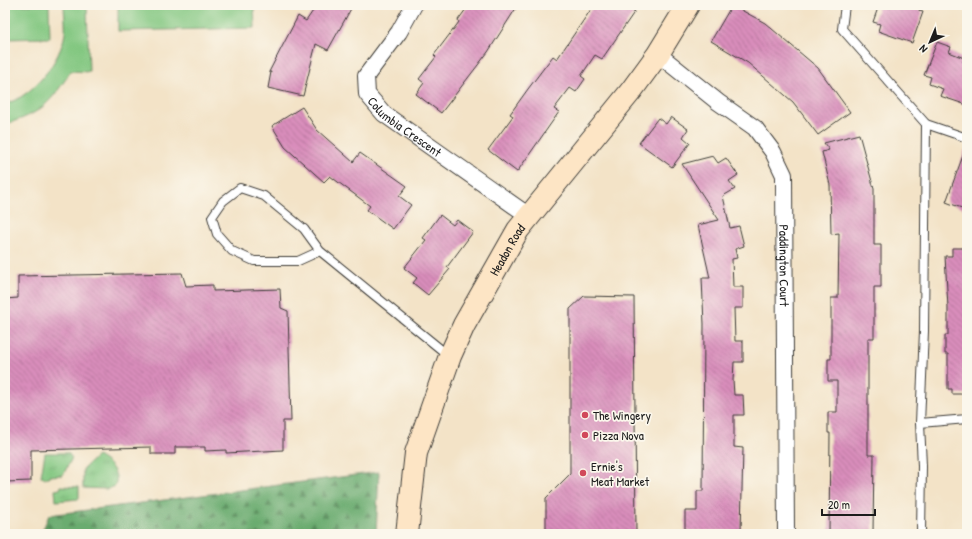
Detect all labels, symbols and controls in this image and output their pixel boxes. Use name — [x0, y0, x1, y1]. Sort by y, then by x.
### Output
north arrow — [910, 22, 950, 62]
text: N — [916, 42, 930, 56]
street label: Columbia Crescent — [364, 92, 446, 161]
street label: Headon Road — [485, 220, 529, 279]
street label: Paddington Court — [775, 224, 794, 307]
place label: The Wingery — [593, 406, 651, 424]
marker: The Wingery — [580, 410, 590, 420]
place label: Pizza Nova — [593, 426, 644, 444]
marker: Pizza Nova — [580, 430, 590, 440]
place label: Ernie's Meat Market — [591, 457, 650, 490]
marker: Ernie's Meat Market — [578, 468, 588, 478]
scale bar — [822, 491, 875, 517]
text: 20 m — [828, 496, 850, 513]

